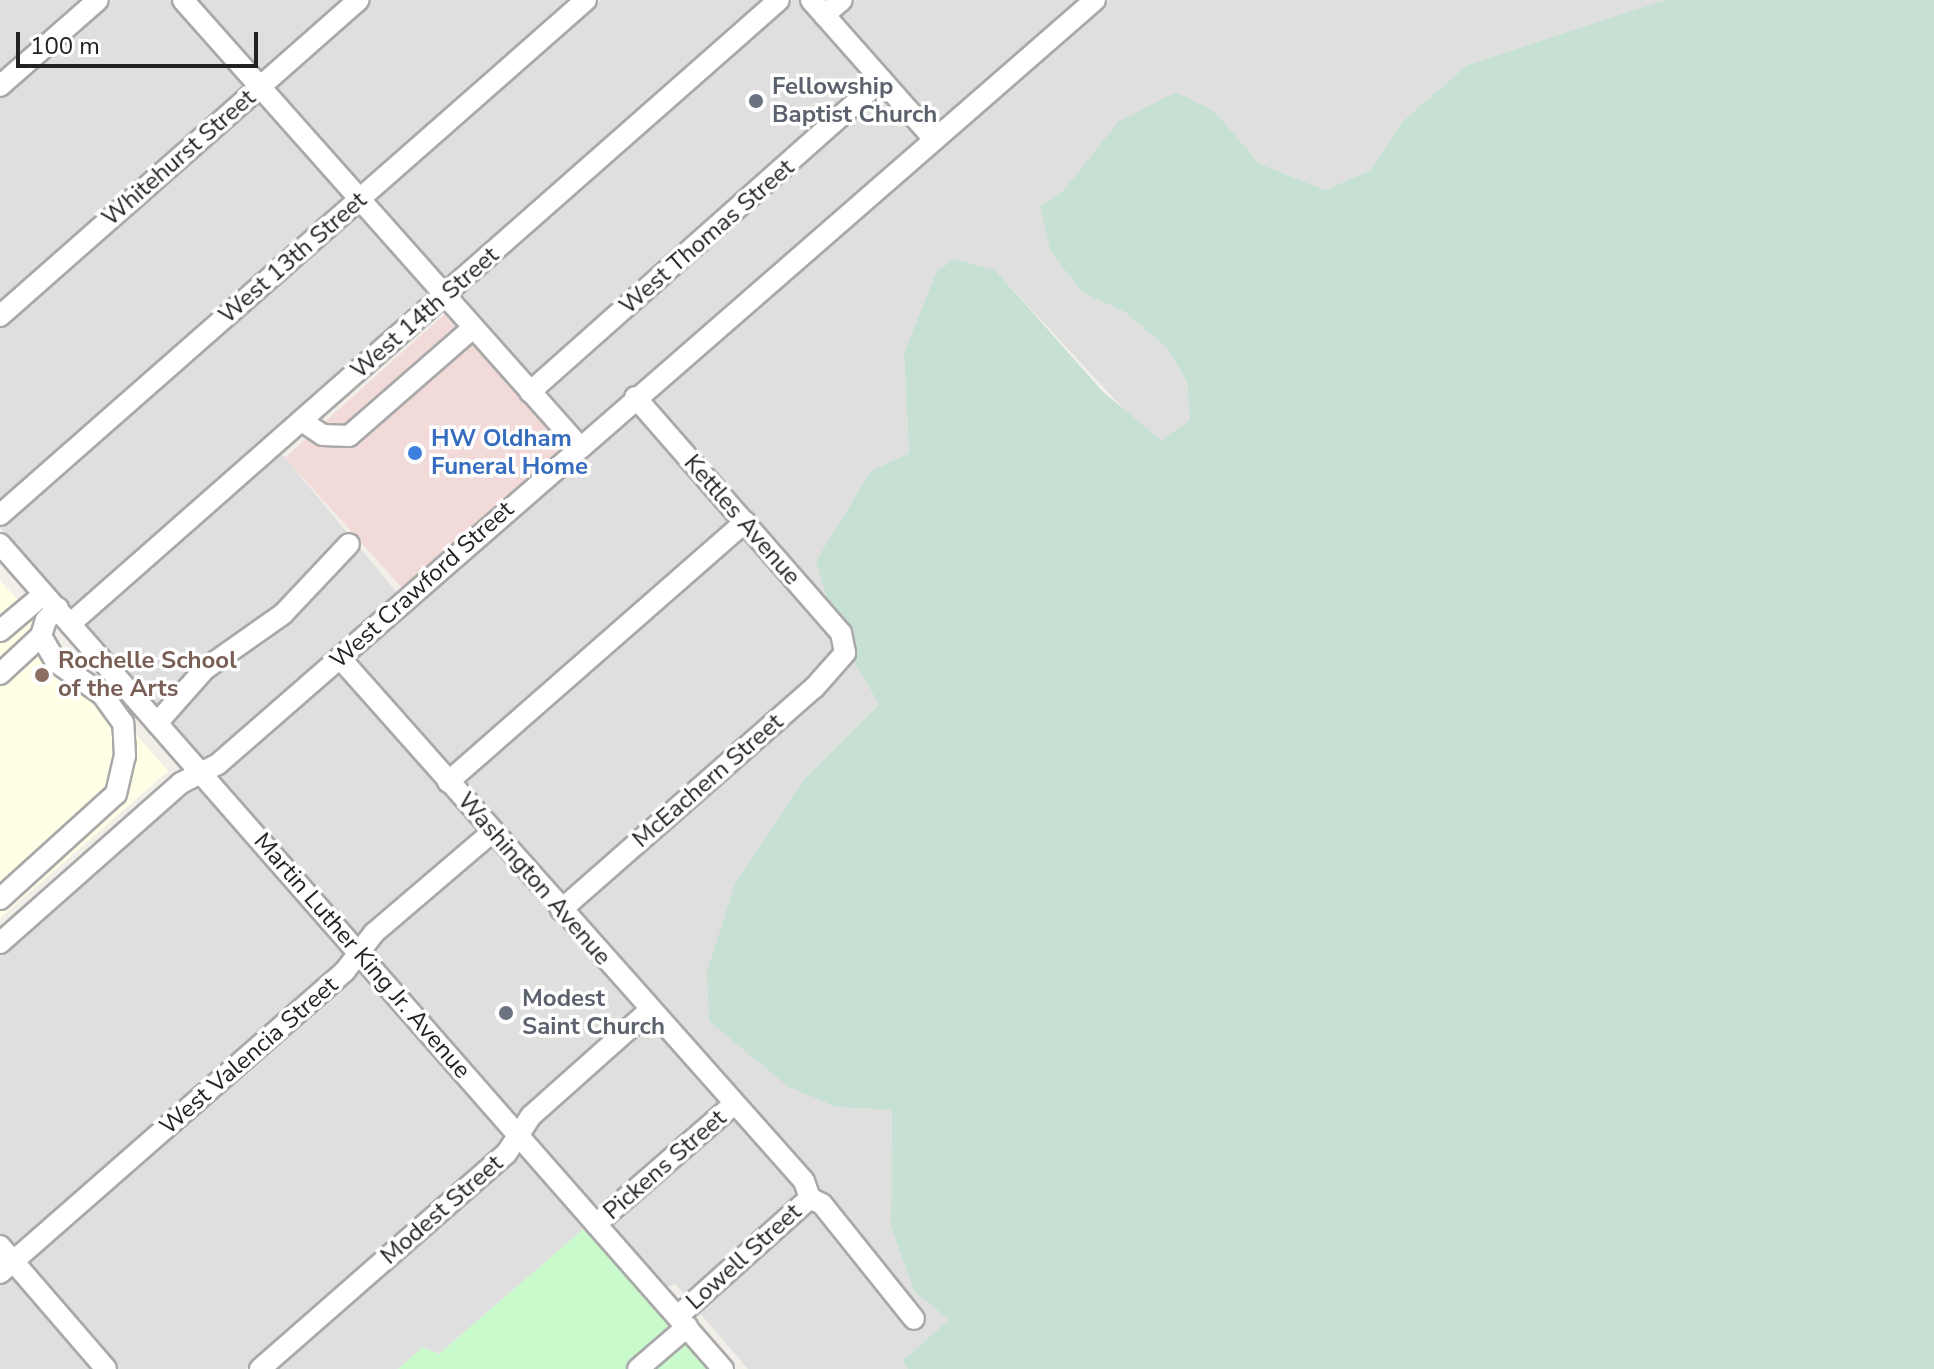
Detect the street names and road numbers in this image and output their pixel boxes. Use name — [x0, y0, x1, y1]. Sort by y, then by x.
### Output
street label: Whitehurst Street — [96, 84, 262, 232]
street label: West Thomas Street — [614, 153, 800, 321]
street label: West 13th Street — [213, 186, 373, 330]
street label: West 14th Street — [345, 241, 505, 385]
street label: Kettles Avenue — [678, 449, 806, 591]
street label: West Crawford Street — [325, 495, 519, 675]
street label: McEachern Street — [627, 708, 789, 854]
street label: Washington Avenue — [451, 787, 617, 971]
street label: Martin Luther King Jr. Avenue — [248, 827, 476, 1085]
street label: West Valencia Street — [154, 971, 344, 1141]
street label: Pickens Street — [598, 1104, 732, 1226]
street label: Modest Street — [375, 1149, 509, 1271]
street label: Lowell Street — [681, 1198, 807, 1316]

